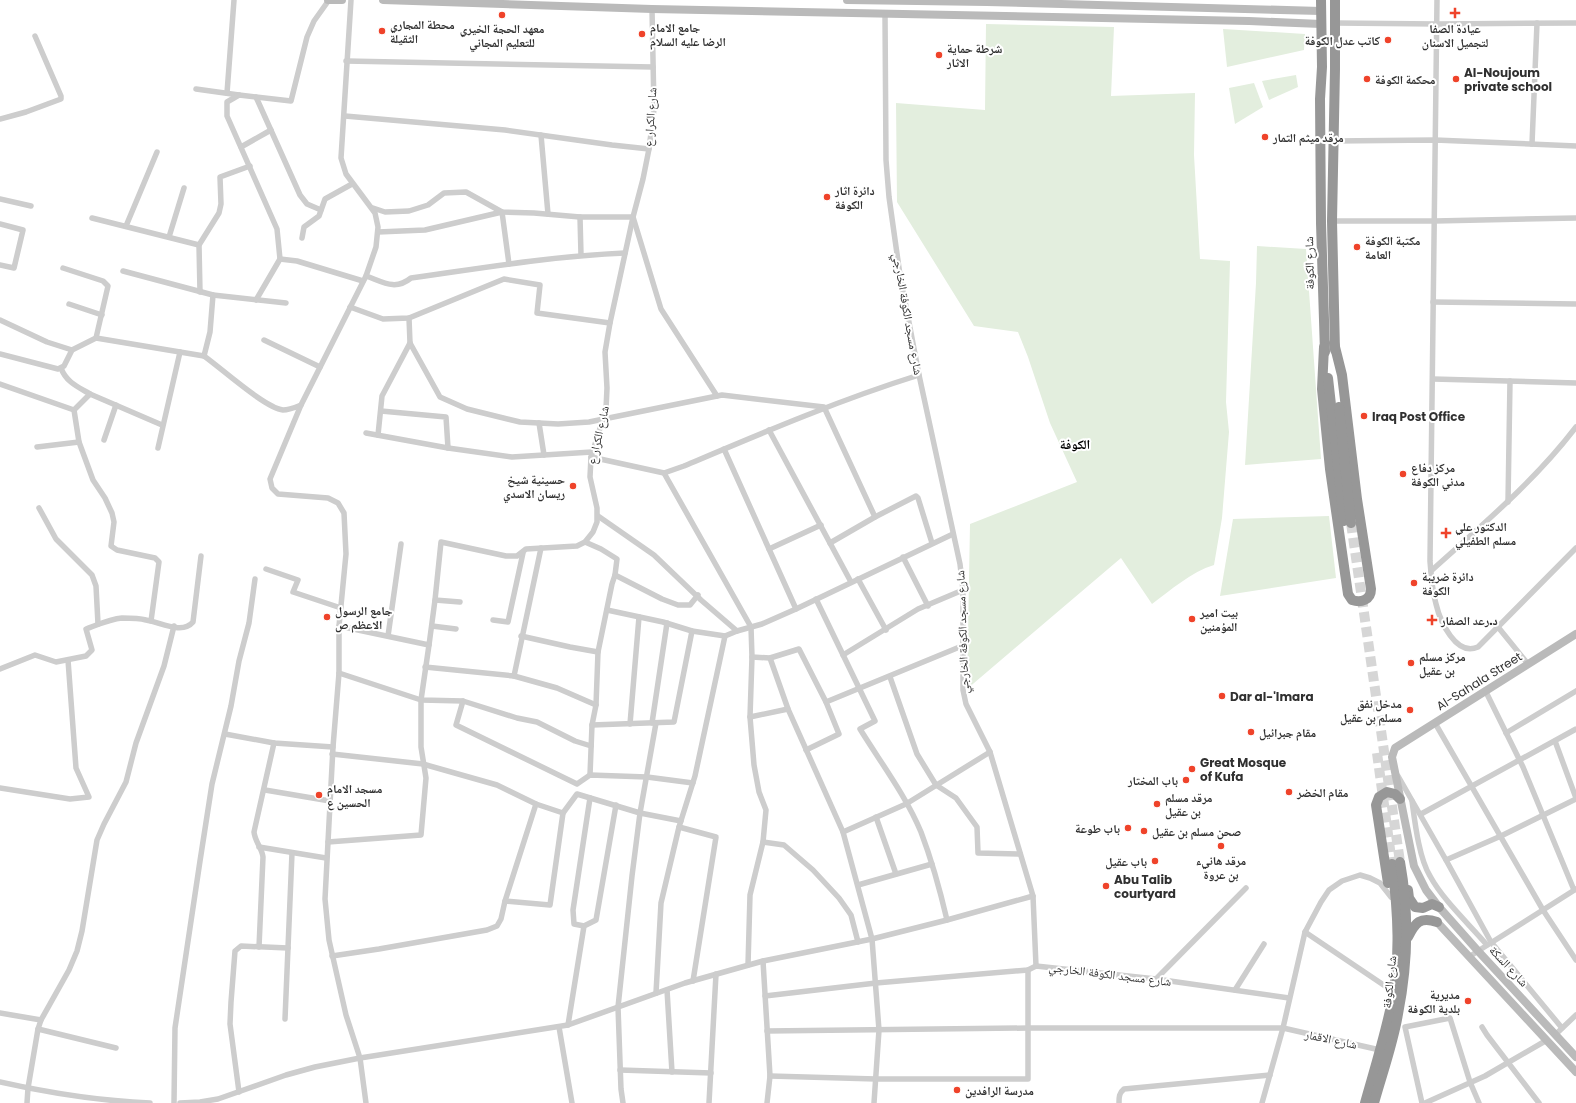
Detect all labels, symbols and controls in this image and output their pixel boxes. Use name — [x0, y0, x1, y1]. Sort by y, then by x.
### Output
marker: عيادة الصفا لتجميل الاسنان — [1449, 7, 1461, 19]
marker: معهد الحجة الخيري للتعليم المجاني — [497, 10, 507, 20]
place label: محطة المجاري الثقيلة — [390, 16, 455, 47]
place label: جامع الامام الرضا عليه السلام — [650, 19, 726, 50]
place label: معهد الحجة الخيري للتعليم المجاني — [460, 20, 545, 52]
place label: عيادة الصفا لتجميل الاسنان — [1422, 20, 1488, 51]
marker: محطة المجاري الثقيلة — [377, 26, 387, 36]
marker: جامع الامام الرضا عليه السلام — [637, 29, 647, 39]
place label: كاتب عدل الكوفة — [1305, 32, 1381, 49]
marker: كاتب عدل الكوفة — [1383, 35, 1393, 45]
place label: شرطة حماية الاثار — [946, 40, 1003, 71]
marker: شرطة حماية الاثار — [934, 50, 944, 60]
place label: Al-Noujoum private school — [1464, 64, 1552, 95]
place label: محكمة الكوفة — [1375, 71, 1436, 88]
marker: محكمة الكوفة — [1362, 74, 1372, 84]
marker: Al-Noujoum private school — [1451, 74, 1461, 84]
street label: شارع الكرار ع — [639, 87, 661, 147]
place label: مرقد ميثم التمار — [1272, 129, 1344, 146]
marker: مرقد ميثم التمار — [1260, 132, 1270, 142]
place label: دائرة اثار الكوفة — [834, 182, 875, 213]
marker: دائرة اثار الكوفة — [822, 192, 832, 202]
place label: مكتبة الكوفة العامة — [1365, 232, 1421, 263]
street label: شارع الكوفة — [1300, 236, 1318, 290]
marker: مكتبة الكوفة العامة — [1352, 242, 1362, 252]
street label: شارع مسجد الكوفة الخارجي — [887, 252, 927, 377]
street label: شارع الكرار ع — [583, 404, 613, 466]
place label: Iraq Post Office — [1372, 408, 1466, 425]
marker: Iraq Post Office — [1359, 411, 1369, 421]
district label: الكوفة — [1060, 435, 1090, 454]
place label: مركز دفاع مدني الكوفة — [1411, 459, 1465, 491]
marker: مركز دفاع مدني الكوفة — [1398, 469, 1408, 479]
place label: حسينية شيخ ريسان الاسدي — [503, 471, 565, 503]
marker: حسينية شيخ ريسان الاسدي — [568, 481, 578, 491]
place label: الدكتور علي مسلم الطفيلي — [1455, 518, 1516, 550]
marker: الدكتور علي مسلم الطفيلي — [1440, 527, 1452, 539]
place label: دائرة ضريبة الكوفة — [1422, 568, 1474, 599]
street label: شارع مسجد الكوفة الخارجي — [951, 570, 975, 694]
marker: دائرة ضريبة الكوفة — [1409, 578, 1419, 588]
place label: جامع الرسول الاعظم ص — [335, 602, 393, 633]
place label: بيت امير المؤمنين — [1199, 604, 1238, 635]
marker: جامع الرسول الاعظم ص — [322, 612, 332, 622]
place label: د.رعد الصفار — [1440, 612, 1498, 629]
marker: بيت امير المؤمنين — [1187, 614, 1197, 624]
marker: د.رعد الصفار — [1426, 614, 1438, 626]
place label: مركز مسلم بن عقيل — [1419, 648, 1466, 679]
street label: Al-Sahala Street — [1433, 648, 1525, 714]
marker: مركز مسلم بن عقيل — [1406, 658, 1416, 668]
place label: Dar al-'Imara — [1230, 688, 1314, 705]
marker: Dar al-'Imara — [1217, 691, 1227, 701]
place label: مدخل نفق مسلم بن عقيل — [1340, 695, 1402, 726]
marker: مدخل نفق مسلم بن عقيل — [1405, 705, 1415, 715]
place label: مقام جبرائيل — [1259, 724, 1316, 741]
marker: مقام جبرائيل — [1246, 727, 1256, 737]
place label: Great Mosque of Kufa — [1200, 754, 1287, 785]
marker: Great Mosque of Kufa — [1187, 764, 1197, 774]
place label: باب المختار — [1127, 772, 1178, 789]
marker: باب المختار — [1181, 775, 1191, 785]
place label: مسجد الامام الحسين ع — [327, 780, 383, 811]
place label: مقام الخضر — [1296, 784, 1349, 801]
marker: مقام الخضر — [1284, 787, 1294, 797]
place label: مرقد مسلم بن عقيل — [1165, 789, 1213, 820]
marker: مسجد الامام الحسين ع — [314, 790, 324, 800]
marker: مرقد مسلم بن عقيل — [1152, 799, 1162, 809]
place label: باب طوعة — [1075, 820, 1120, 837]
marker: باب طوعة — [1123, 823, 1133, 833]
place label: صحن مسلم بن عقيل — [1152, 823, 1241, 840]
marker: صحن مسلم بن عقيل — [1139, 826, 1149, 836]
marker: مرقد هانيء بن عروة — [1216, 841, 1226, 851]
place label: مرقد هانيء بن عروة — [1196, 852, 1247, 883]
place label: باب عقيل — [1105, 853, 1147, 870]
marker: باب عقيل — [1150, 856, 1160, 866]
place label: Abu Talib courtyard — [1114, 871, 1176, 902]
marker: Abu Talib courtyard — [1101, 881, 1111, 891]
street label: شارع السكة — [1486, 942, 1532, 990]
street label: شارع الكوفة — [1378, 955, 1400, 1009]
street label: شارع مسجد الكوفة الخارجي — [1047, 958, 1172, 992]
place label: مديرية بلدية الكوفة — [1407, 986, 1460, 1017]
marker: مديرية بلدية الكوفة — [1463, 996, 1473, 1006]
street label: شارع الاقمار — [1302, 1025, 1359, 1053]
place label: مدرسة الرافدين — [965, 1082, 1034, 1099]
marker: مدرسة الرافدين — [952, 1085, 962, 1095]

